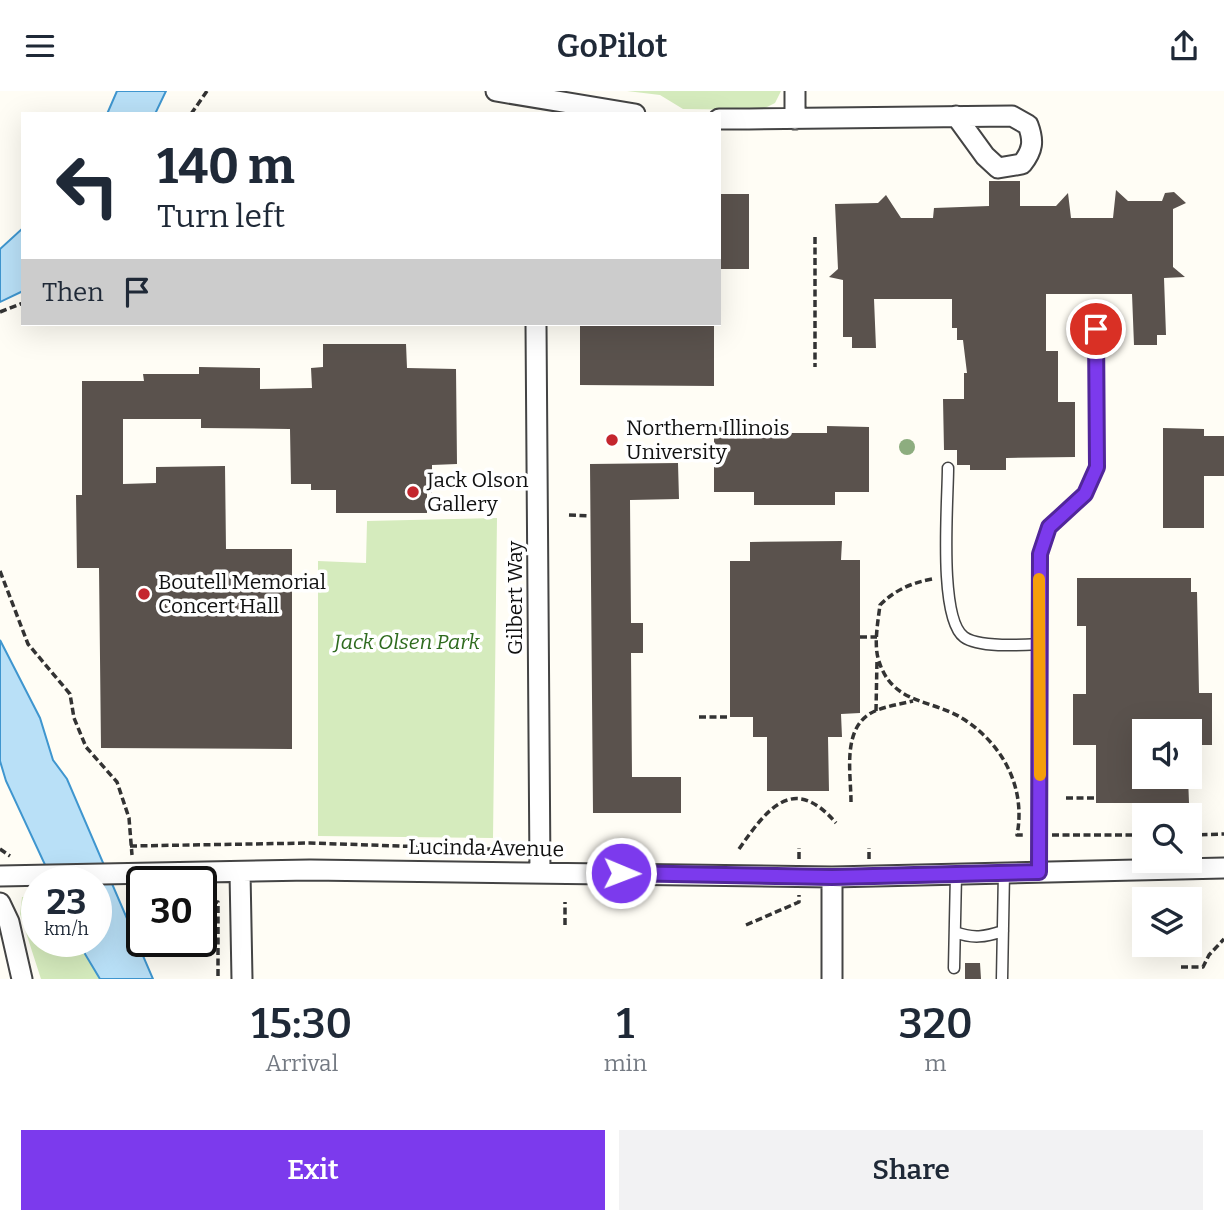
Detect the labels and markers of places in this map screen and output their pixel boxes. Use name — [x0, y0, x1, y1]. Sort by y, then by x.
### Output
pin — [1066, 299, 1126, 359]
place label: Northern Illinois University — [626, 415, 789, 465]
marker: Northern Illinois University — [604, 432, 620, 448]
place label: Jack Olson Gallery — [426, 467, 528, 517]
marker: Jack Olson Gallery — [405, 484, 421, 500]
place label: Boutell Memorial Concert Hall — [158, 569, 326, 619]
marker: Boutell Memorial Concert Hall — [136, 586, 152, 602]

